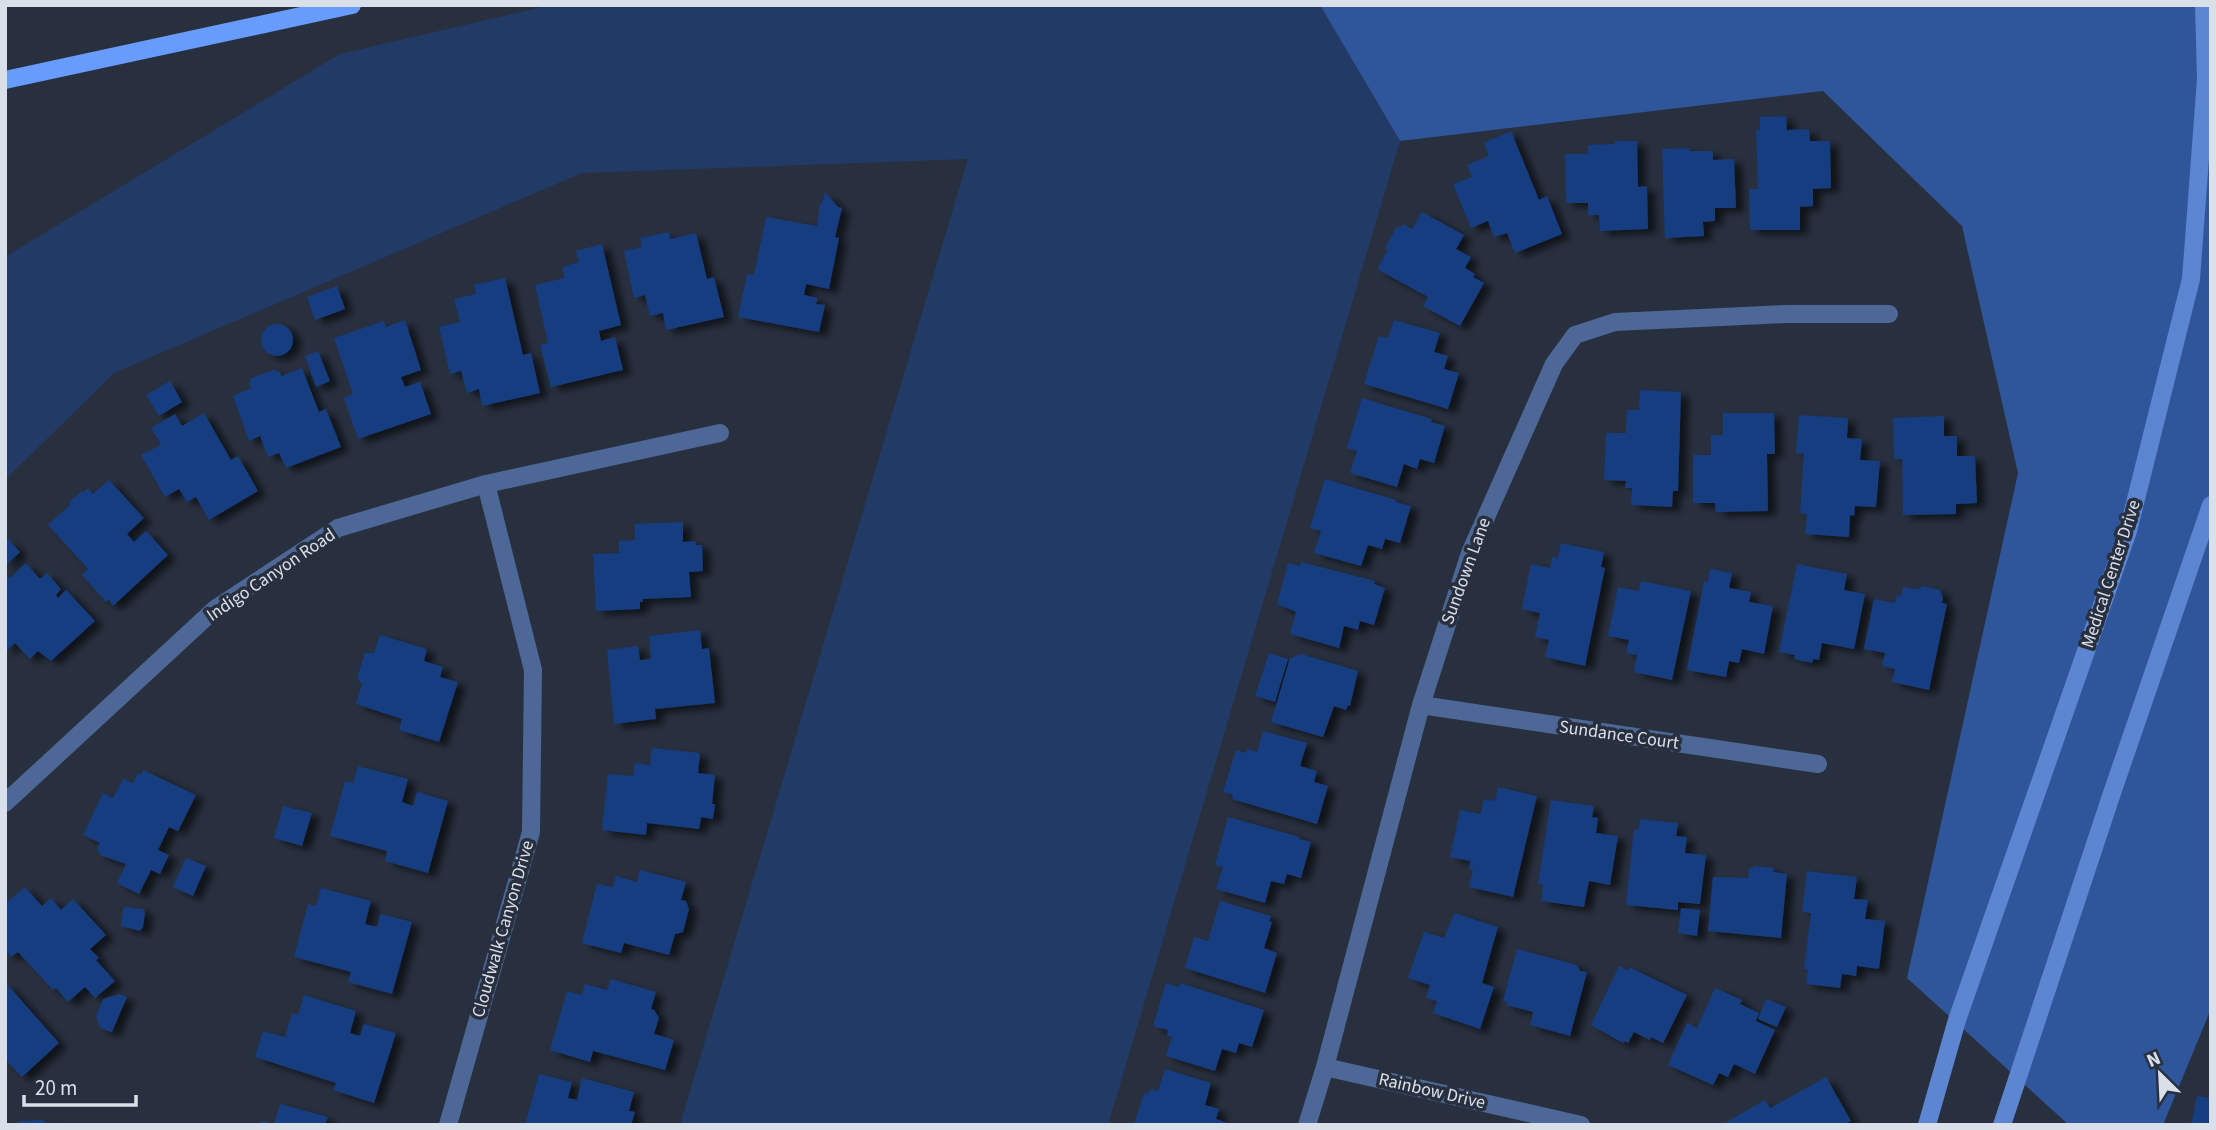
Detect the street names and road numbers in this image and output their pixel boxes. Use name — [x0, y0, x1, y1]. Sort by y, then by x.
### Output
street label: Medical Center Drive — [2075, 497, 2147, 651]
street label: Sundown Lane — [1435, 514, 1497, 628]
street label: Indigo Canyon Road — [202, 523, 340, 627]
street label: Sundance Court — [1558, 714, 1680, 756]
street label: Cloudwalk Canyon Drive — [466, 837, 540, 1020]
street label: Rainbow Drive — [1376, 1067, 1488, 1115]

